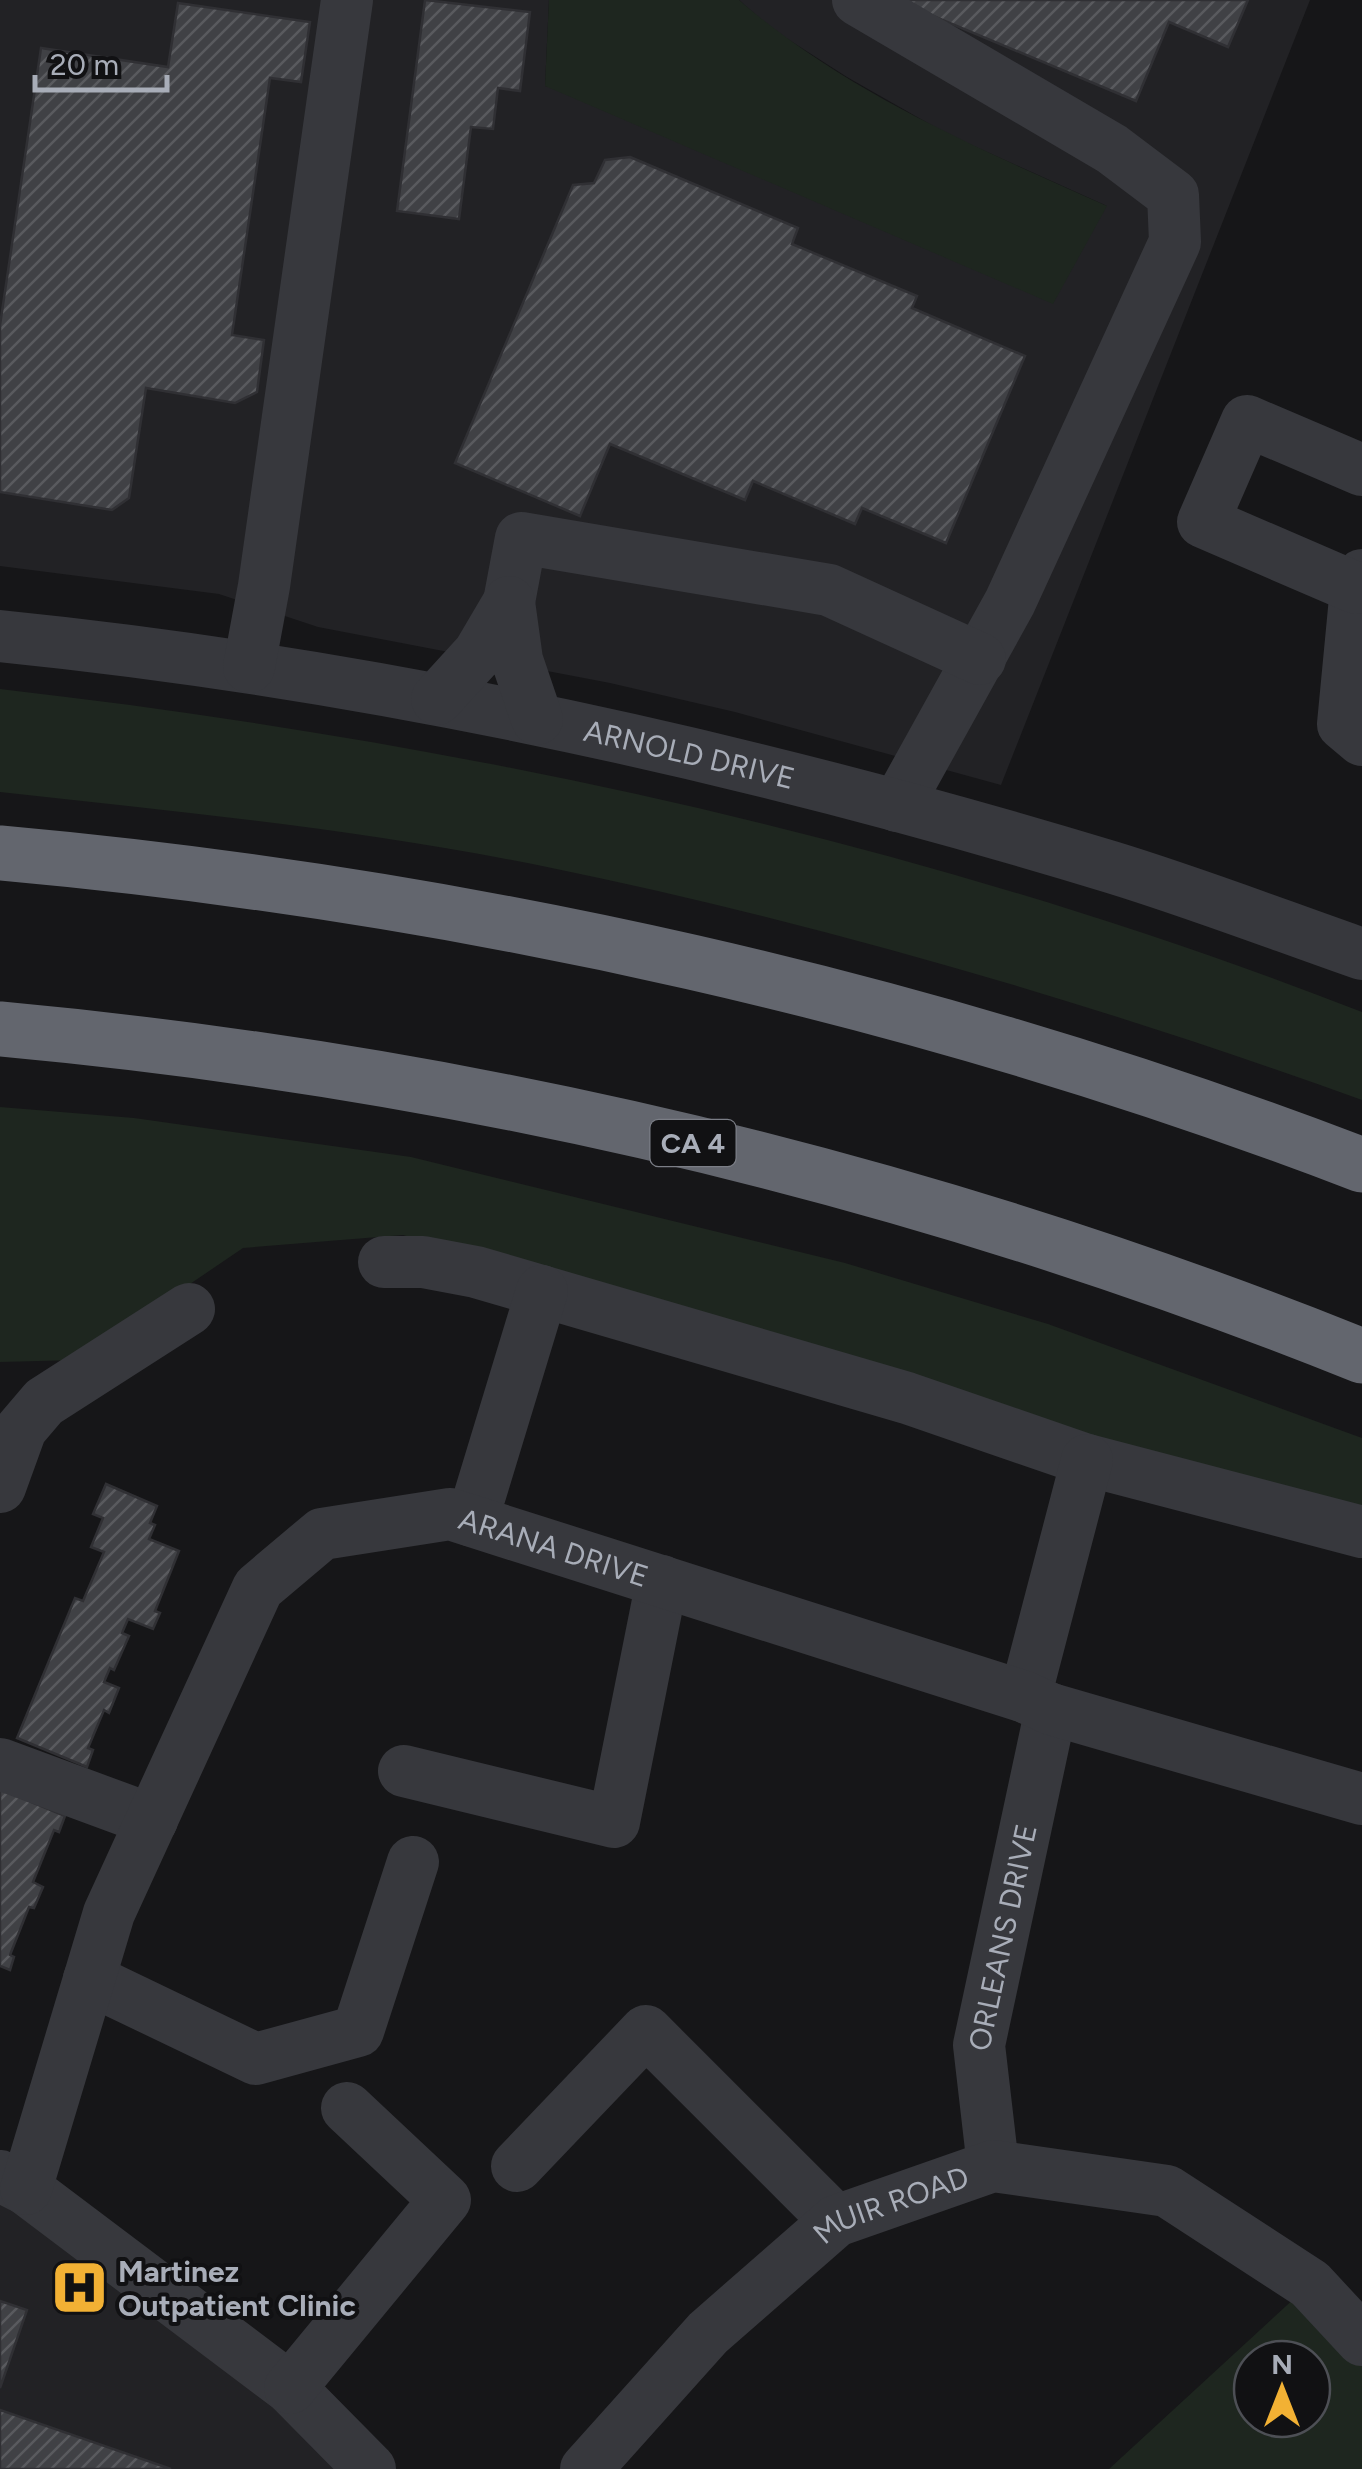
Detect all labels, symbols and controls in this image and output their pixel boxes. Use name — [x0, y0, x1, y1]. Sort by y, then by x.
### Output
scale bar — [35, 30, 168, 92]
text: 20 m — [50, 46, 119, 83]
street label: ARNOLD DRIVE — [581, 711, 799, 797]
road number: CA 4 — [650, 1120, 736, 1166]
street label: ARANA DRIVE — [455, 1500, 653, 1594]
street label: ORLEANS DRIVE — [960, 1820, 1044, 2054]
street label: MUIR ROAD — [805, 2158, 973, 2251]
place label: Martinez Outpatient Clinic — [118, 2253, 356, 2324]
hospital icon: Martinez Outpatient Clinic — [49, 2258, 109, 2318]
north arrow — [1232, 2339, 1332, 2439]
text: N — [1271, 2347, 1293, 2381]

